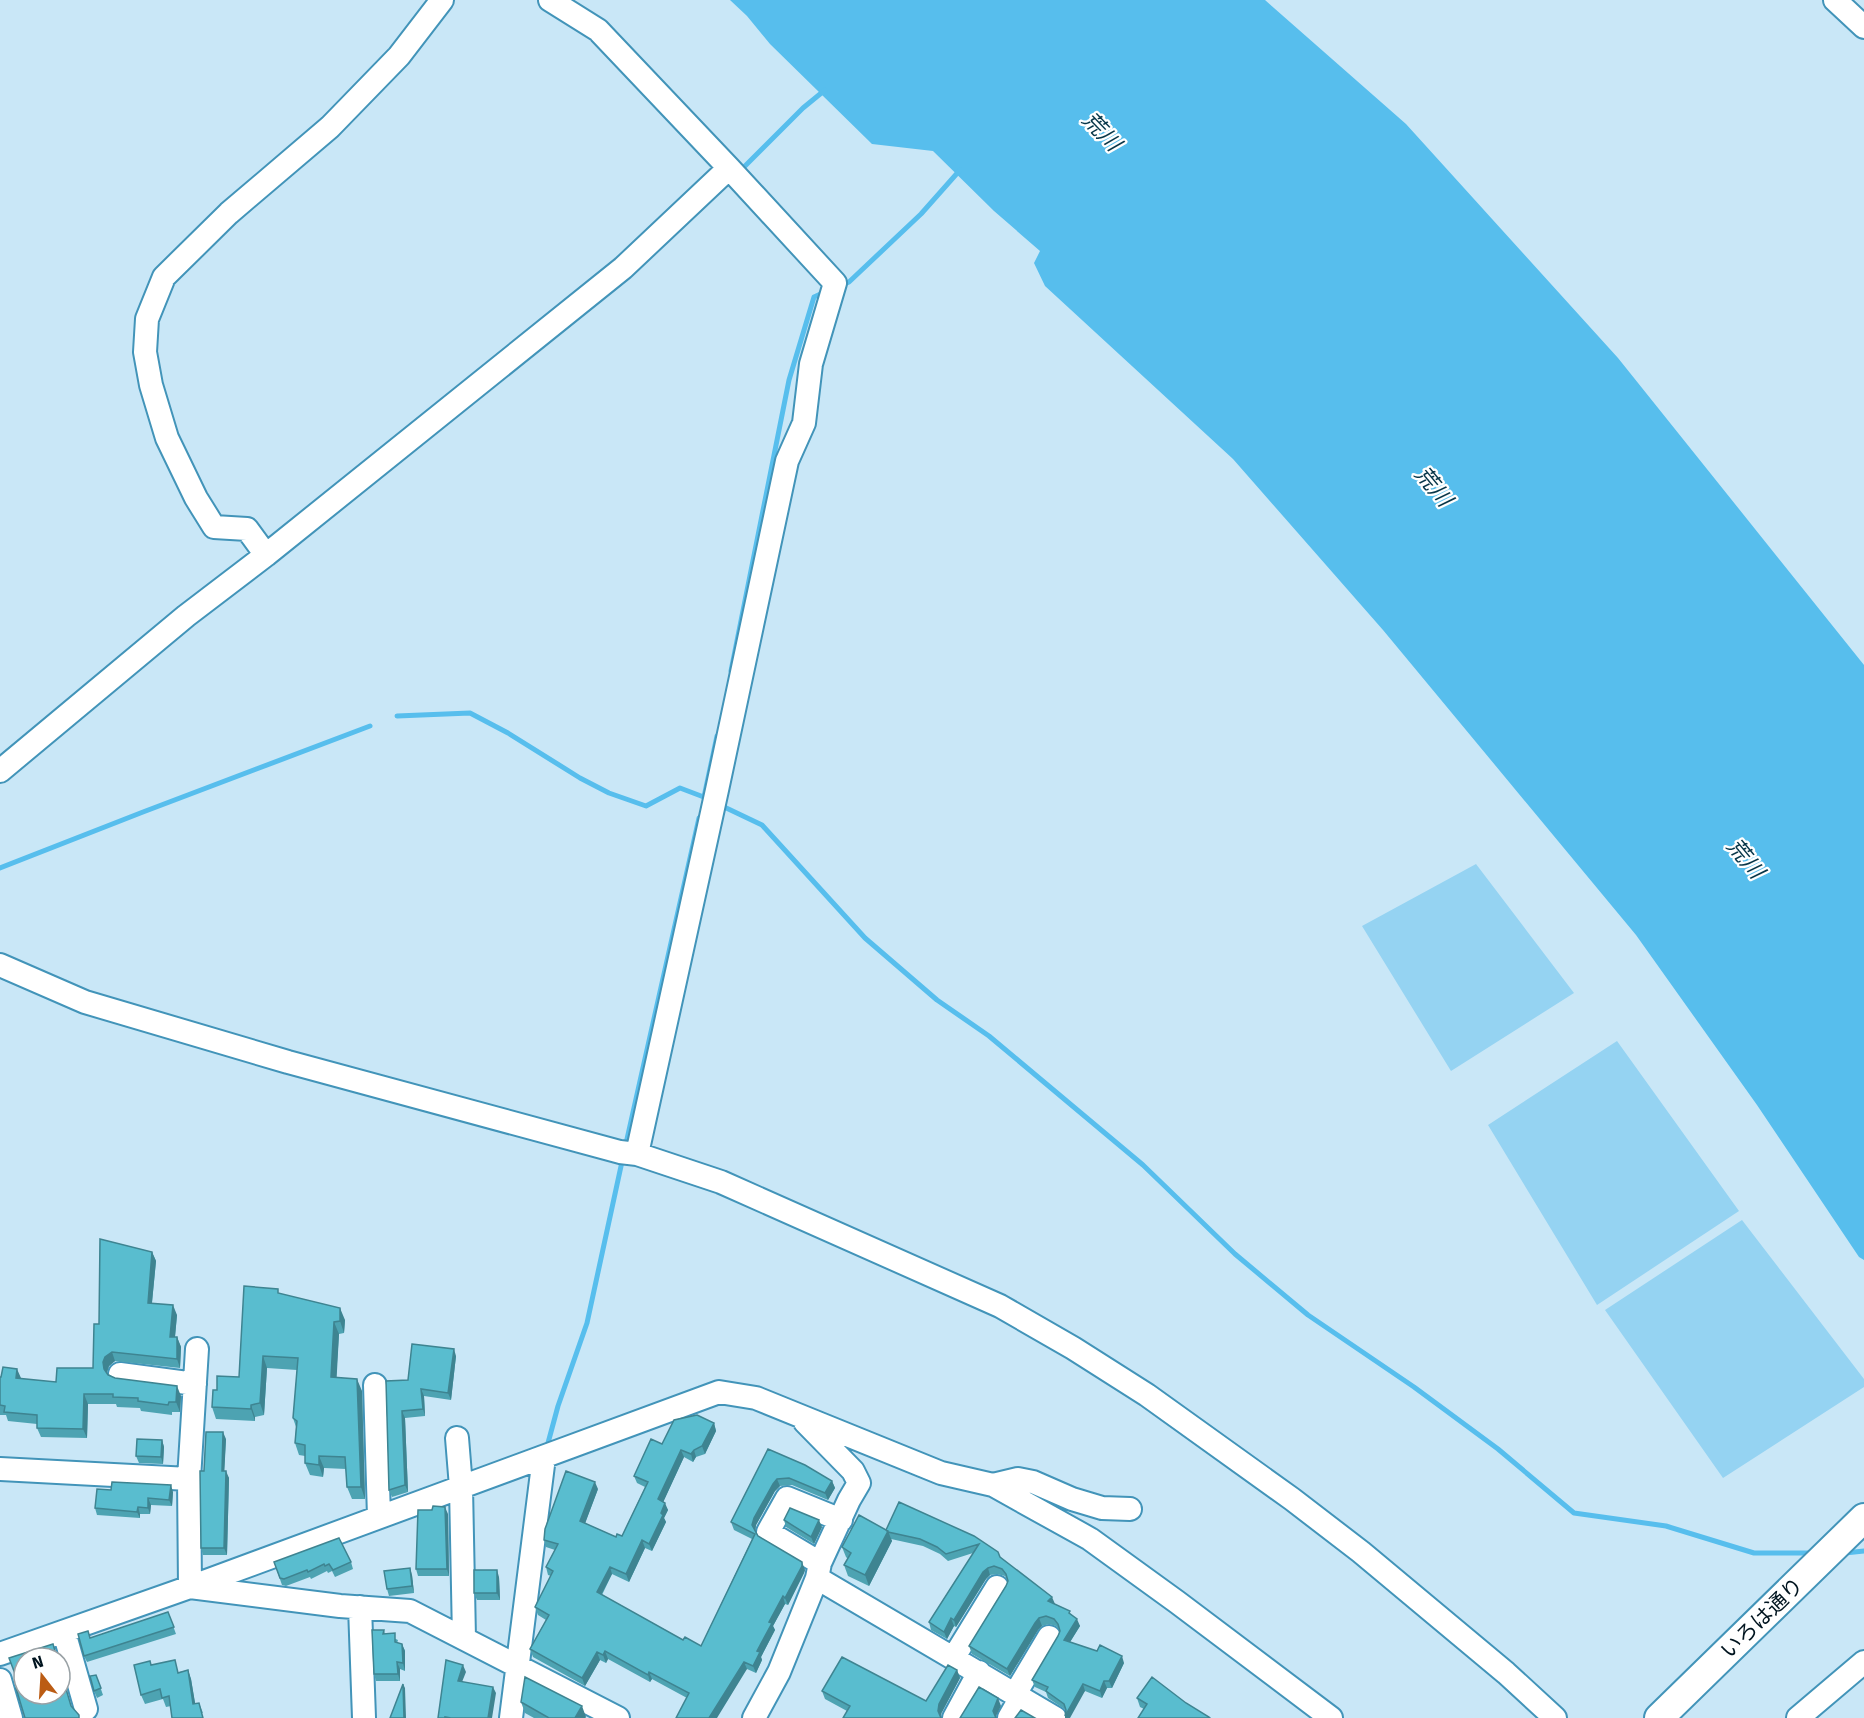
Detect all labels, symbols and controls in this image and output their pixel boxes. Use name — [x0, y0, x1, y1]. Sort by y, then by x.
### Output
water label: 荒川 — [1077, 106, 1128, 158]
water label: 荒川 — [1409, 461, 1459, 513]
water label: 荒川 — [1721, 833, 1771, 885]
street label: いろは通り — [1715, 1572, 1809, 1664]
north arrow — [12, 1646, 72, 1706]
text: N — [30, 1651, 46, 1673]

